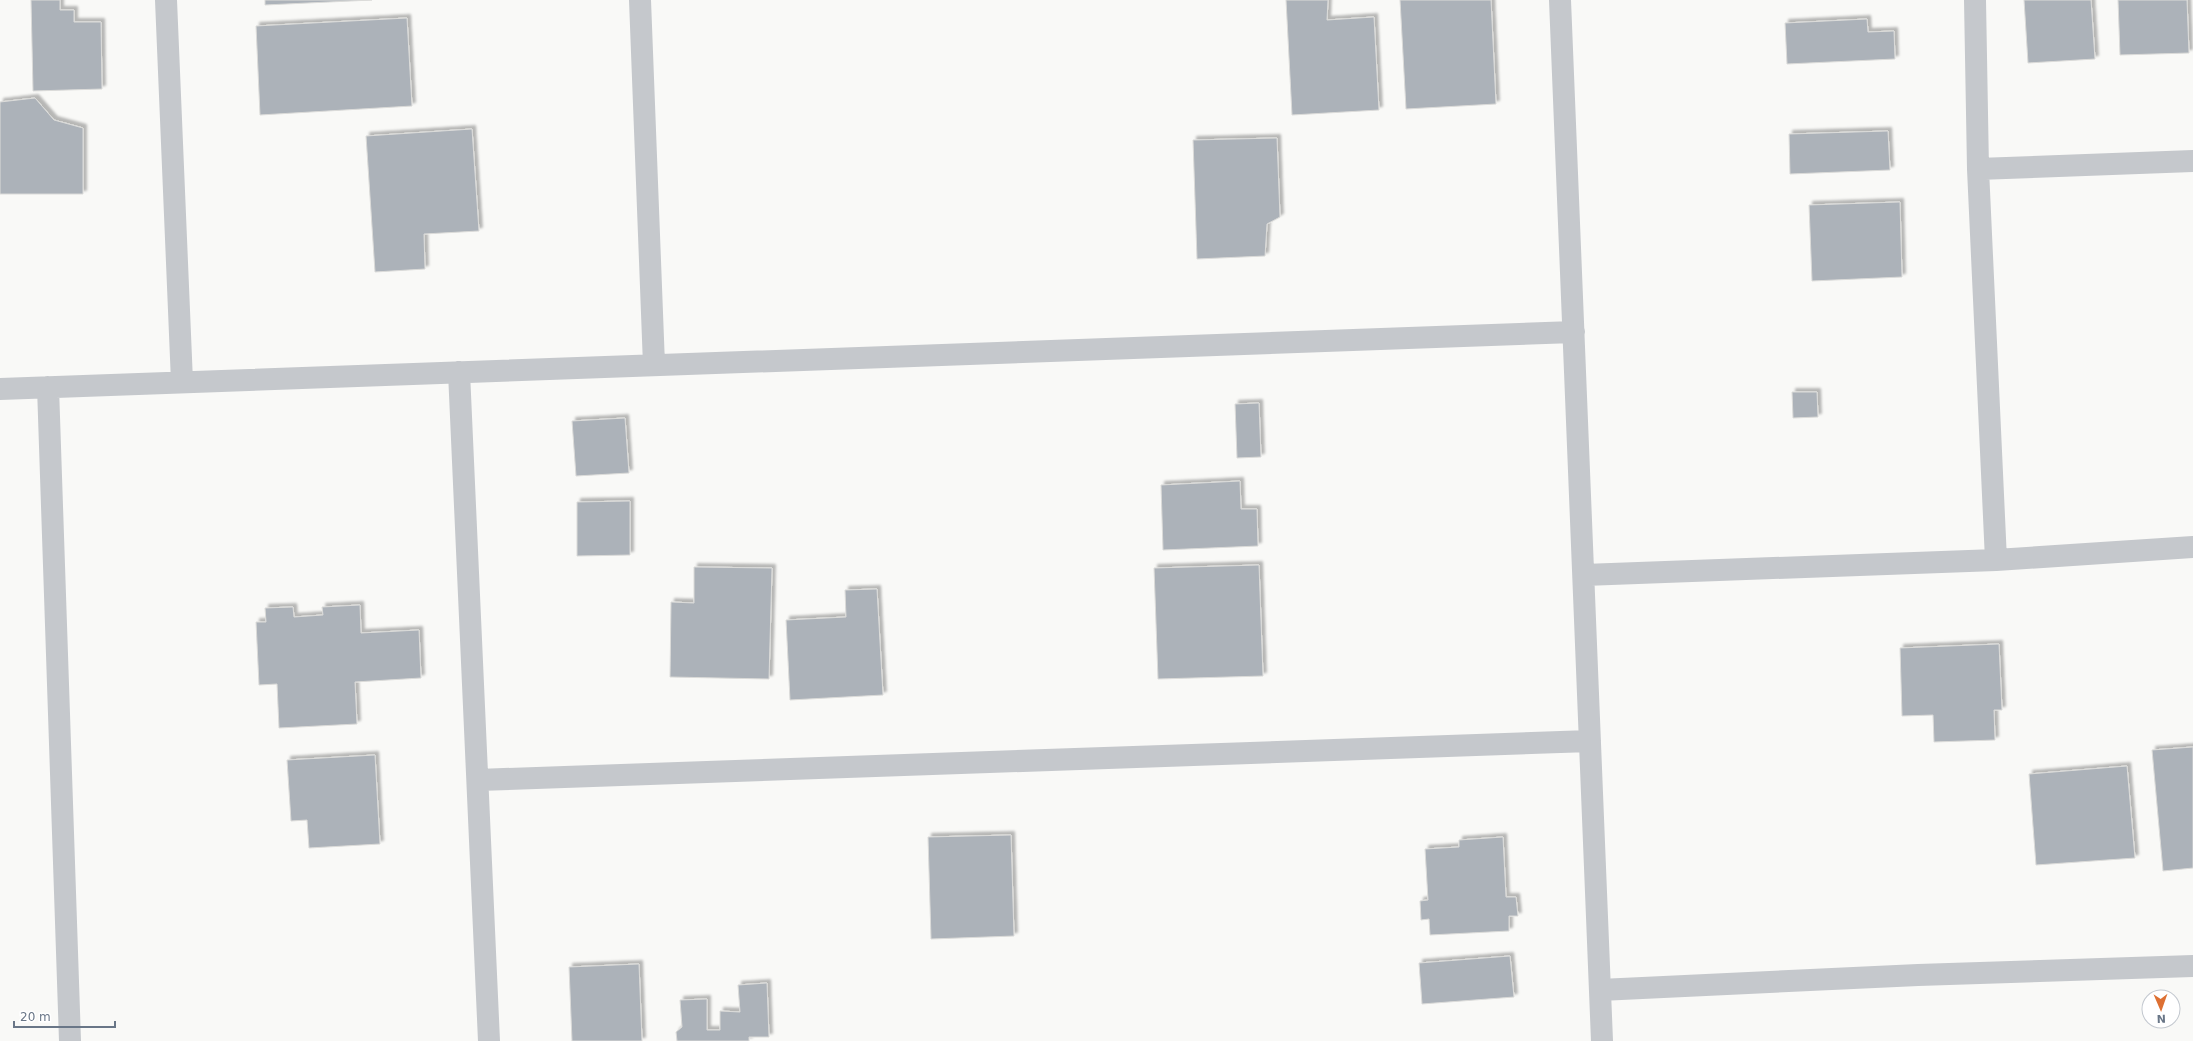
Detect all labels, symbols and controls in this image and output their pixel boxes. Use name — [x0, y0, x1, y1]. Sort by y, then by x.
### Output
north arrow — [2141, 989, 2181, 1029]
scale bar — [14, 1003, 115, 1029]
text: 20 m — [20, 1010, 51, 1024]
text: N — [2156, 1012, 2166, 1025]

